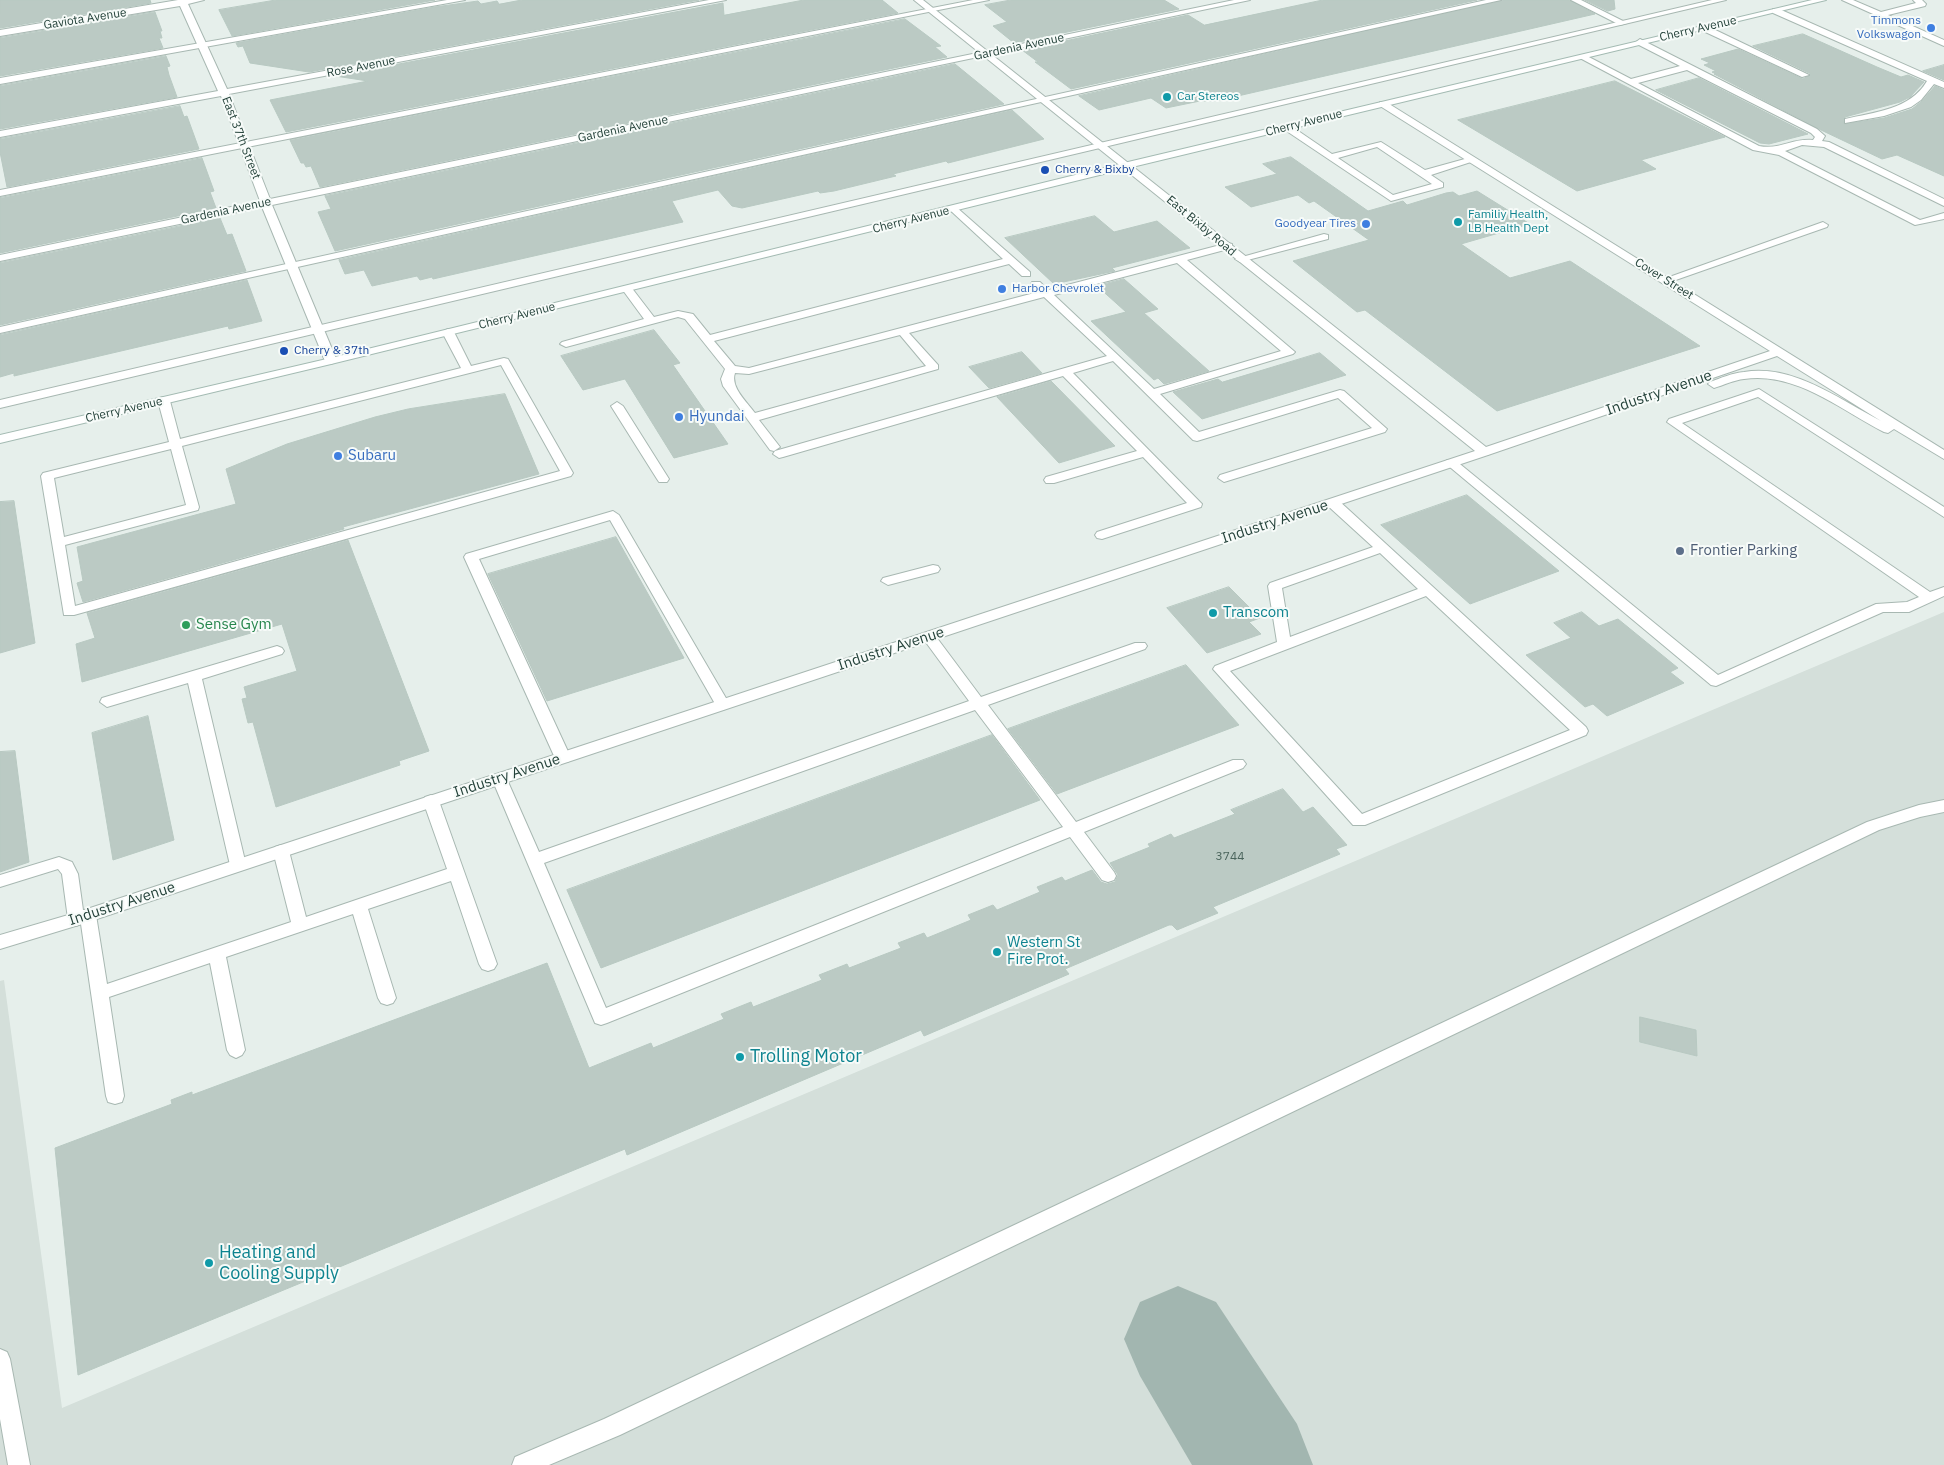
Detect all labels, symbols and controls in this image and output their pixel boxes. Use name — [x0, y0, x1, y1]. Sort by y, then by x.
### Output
street label: Gaviota Avenue — [42, 5, 128, 33]
street label: Cherry Avenue — [1658, 13, 1738, 45]
place label: Timmons Volkswagon — [1857, 14, 1921, 42]
marker: Timmons Volkswagon — [1925, 22, 1937, 34]
street label: Gardenia Avenue — [973, 30, 1065, 64]
street label: Rose Avenue — [325, 53, 397, 81]
place label: Car Stereos — [1177, 90, 1239, 104]
marker: Car Stereos — [1161, 91, 1173, 103]
street label: East 37th Street — [219, 95, 263, 181]
street label: Cherry Avenue — [1264, 106, 1344, 140]
street label: Gardenia Avenue — [577, 112, 669, 146]
place label: Cherry & Bixby — [1055, 163, 1135, 177]
marker: Cherry & Bixby — [1039, 164, 1051, 176]
street label: East Bixby Road — [1163, 193, 1239, 259]
street label: Gardenia Avenue — [180, 194, 272, 228]
street label: Cherry Avenue — [871, 203, 951, 237]
place label: Familiy Health, LB Health Dept — [1468, 208, 1549, 236]
marker: Familiy Health, LB Health Dept — [1452, 216, 1464, 228]
place label: Goodyear Tires — [1274, 217, 1356, 231]
marker: Goodyear Tires — [1360, 218, 1372, 230]
street label: Cover Street — [1632, 255, 1696, 303]
place label: Harbor Chevrolet — [1012, 282, 1104, 296]
marker: Harbor Chevrolet — [996, 283, 1008, 295]
street label: Cherry Avenue — [477, 299, 557, 333]
place label: Cherry & 37th — [294, 344, 369, 358]
marker: Cherry & 37th — [278, 345, 290, 357]
street label: Industry Avenue — [1604, 366, 1714, 420]
street label: Cherry Avenue — [84, 394, 164, 426]
place label: Hyundai — [689, 408, 745, 426]
marker: Hyundai — [673, 411, 685, 423]
place label: Subaru — [348, 447, 396, 465]
marker: Subaru — [332, 450, 344, 462]
street label: Industry Avenue — [1219, 496, 1331, 548]
place label: Frontier Parking — [1690, 542, 1797, 560]
marker: Frontier Parking — [1674, 545, 1686, 557]
place label: Transcom — [1223, 604, 1289, 622]
marker: Transcom — [1207, 607, 1219, 619]
place label: Sense Gym — [196, 616, 272, 634]
marker: Sense Gym — [180, 619, 192, 631]
street label: Industry Avenue — [835, 623, 947, 675]
street label: Industry Avenue — [451, 750, 563, 802]
house number: 3744 — [1216, 850, 1244, 864]
street label: Industry Avenue — [66, 878, 178, 930]
place label: Western St Fire Prot. — [1007, 934, 1081, 969]
marker: Western St Fire Prot. — [991, 946, 1003, 958]
place label: Trolling Motor — [750, 1046, 862, 1068]
marker: Trolling Motor — [734, 1051, 746, 1063]
place label: Heating and Cooling Supply — [219, 1242, 339, 1284]
marker: Heating and Cooling Supply — [203, 1257, 215, 1269]

